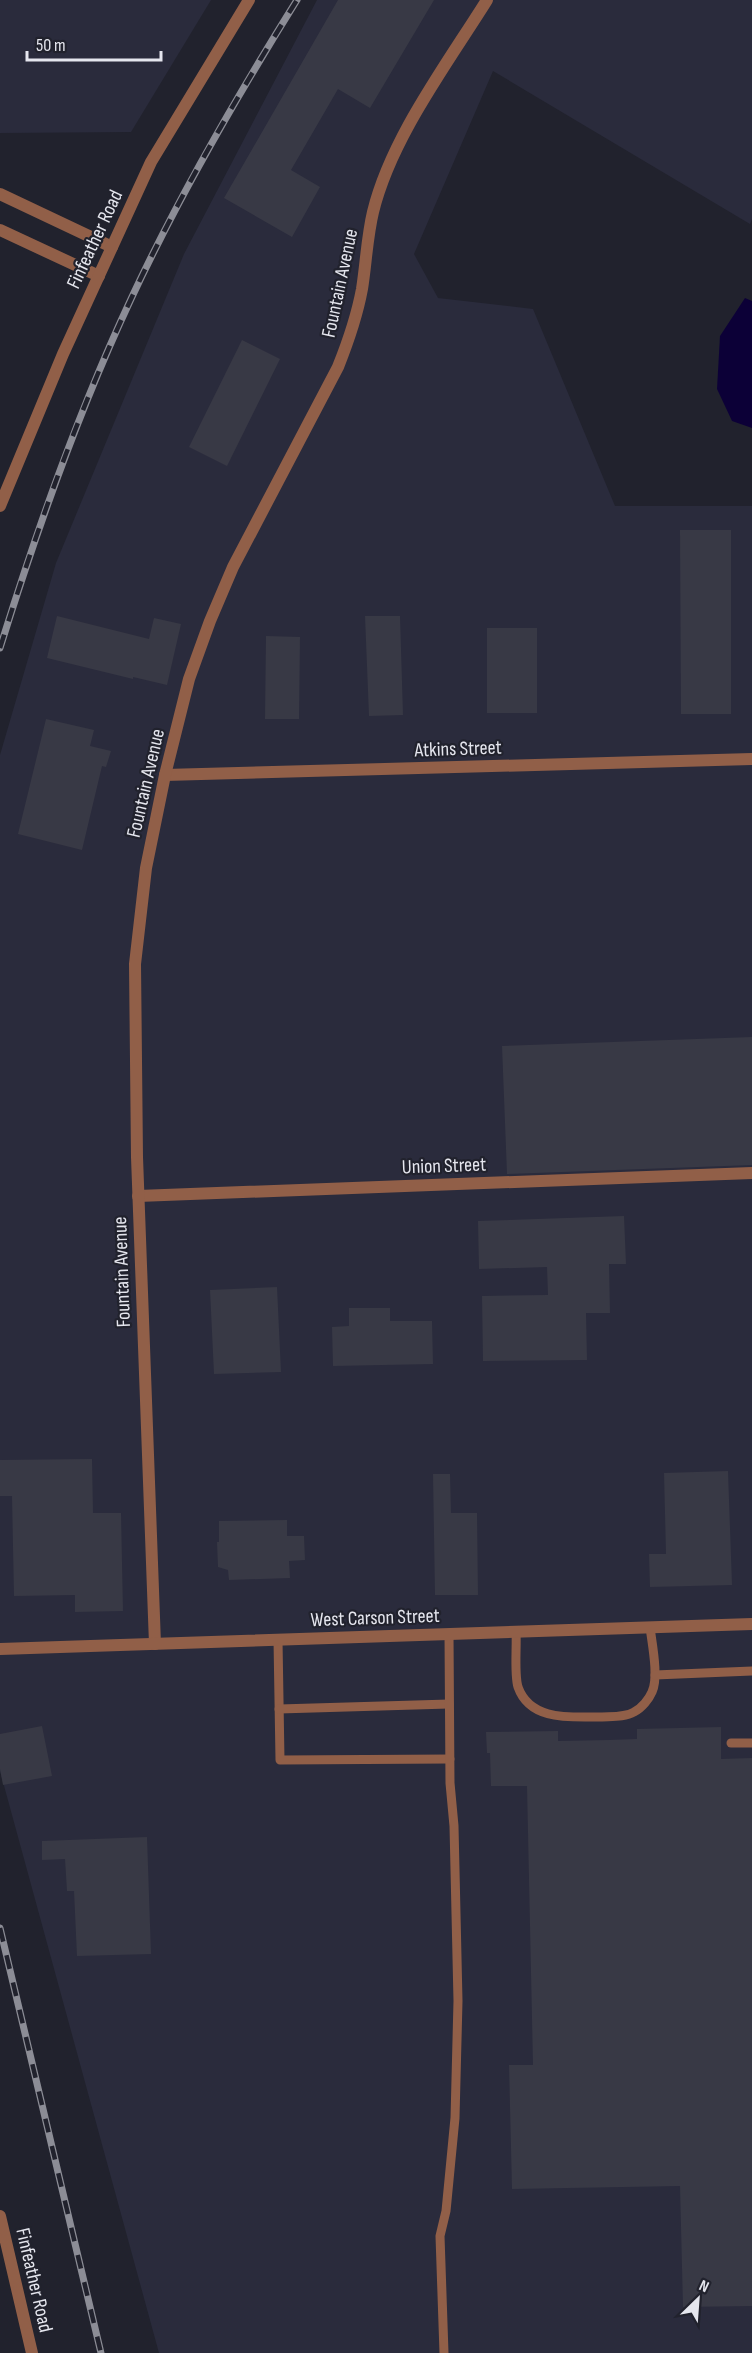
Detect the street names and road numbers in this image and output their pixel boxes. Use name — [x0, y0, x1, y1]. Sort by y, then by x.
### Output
street label: Finfeather Road — [62, 186, 128, 293]
street label: Fountain Avenue — [317, 227, 363, 340]
street label: Fountain Avenue — [122, 727, 170, 840]
street label: Atkins Street — [413, 735, 502, 763]
street label: Union Street — [401, 1153, 487, 1179]
street label: Fountain Avenue — [108, 1216, 136, 1328]
street label: West Carson Street — [310, 1604, 440, 1632]
street label: Finfeather Road — [10, 2226, 58, 2335]

